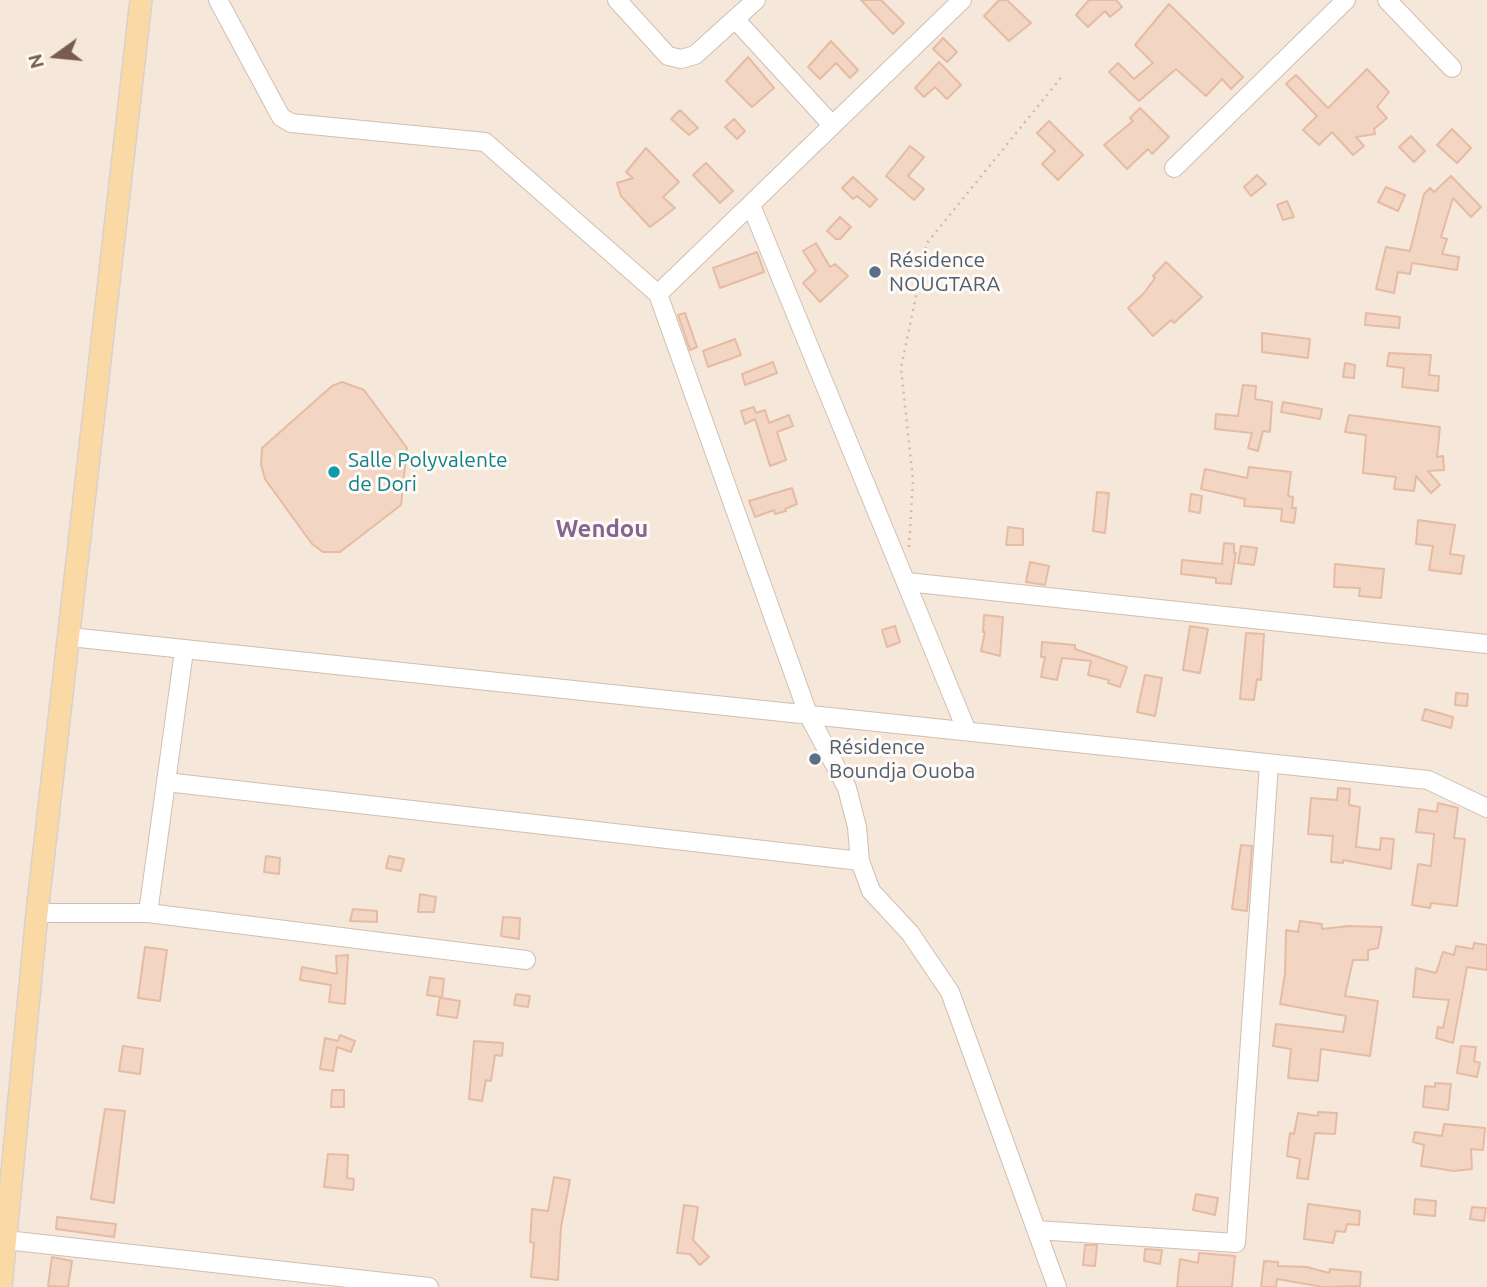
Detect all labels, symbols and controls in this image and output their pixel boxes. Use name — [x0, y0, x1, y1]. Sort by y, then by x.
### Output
north arrow — [21, 21, 91, 91]
text: N — [23, 52, 48, 71]
place label: Résidence NOUGTARA — [889, 247, 1000, 297]
marker: Résidence NOUGTARA — [867, 264, 883, 280]
place label: Salle Polyvalente de Dori — [348, 447, 508, 497]
marker: Salle Polyvalente de Dori — [326, 464, 342, 480]
district label: Wendou — [556, 515, 648, 543]
place label: Résidence Boundja Ouoba — [829, 734, 975, 784]
marker: Résidence Boundja Ouoba — [807, 751, 823, 767]

